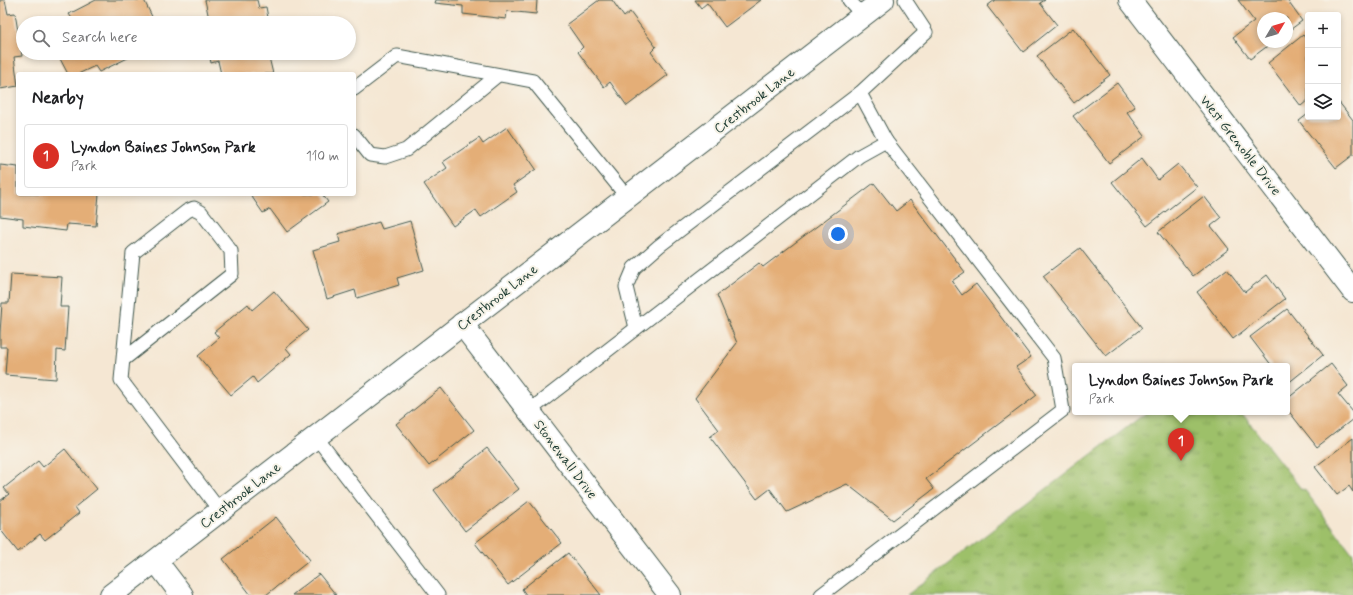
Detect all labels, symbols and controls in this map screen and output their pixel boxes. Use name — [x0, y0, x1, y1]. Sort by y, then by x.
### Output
north arrow — [1257, 12, 1293, 48]
map controls — [1305, 12, 1341, 120]
button: + — [1305, 12, 1341, 48]
search box — [16, 16, 356, 60]
icon: search — [30, 27, 52, 49]
text: Search here — [62, 28, 138, 48]
button: − — [1305, 48, 1341, 84]
street label: Crestbrook Lane — [710, 63, 799, 138]
button: layers — [1305, 84, 1341, 120]
text: Nearby — [32, 87, 84, 109]
street label: West Grenoble Drive — [1196, 92, 1285, 199]
text: Lyndon Baines Johnson Park — [71, 138, 256, 158]
text: 1 — [43, 148, 49, 165]
text: 110 m — [306, 148, 339, 165]
text: Park — [71, 158, 97, 175]
your location — [828, 224, 848, 244]
street label: Crestbrook Lane — [453, 260, 542, 335]
popup — [1072, 363, 1290, 415]
text: Lyndon Baines Johnson Park — [1089, 371, 1273, 391]
text: Park — [1089, 391, 1115, 408]
street label: Stonewall Drive — [530, 416, 601, 503]
pin: 1 — [1168, 428, 1194, 461]
street label: Crestbrook Lane — [196, 458, 285, 533]

